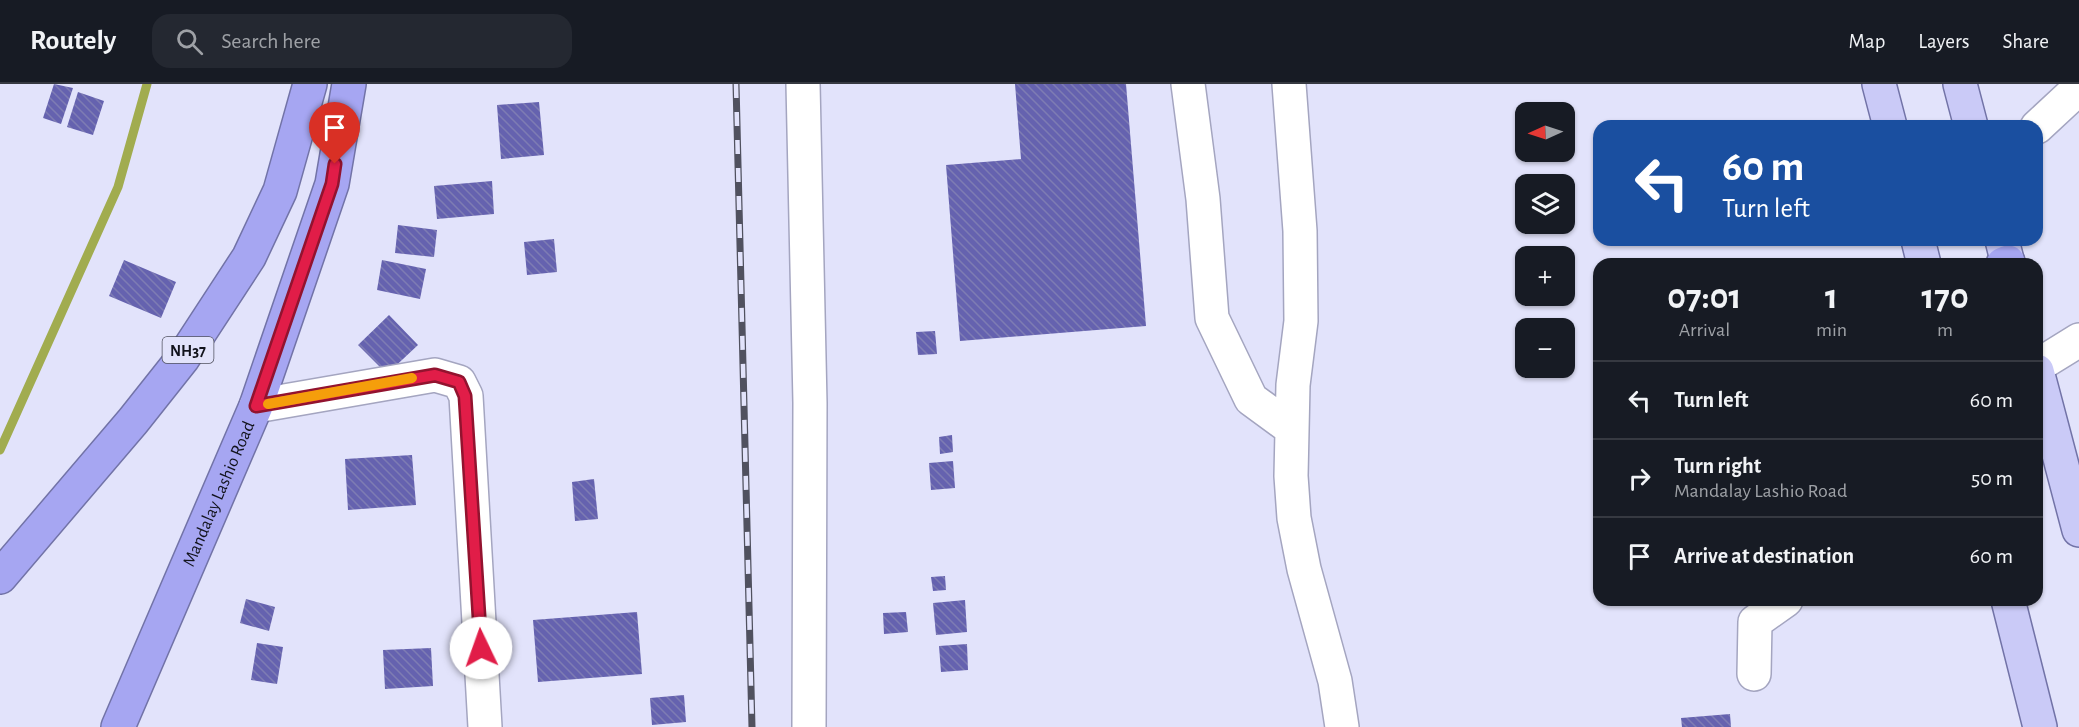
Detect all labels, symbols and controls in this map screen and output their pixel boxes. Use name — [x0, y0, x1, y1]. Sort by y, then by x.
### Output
search box — [152, 14, 572, 68]
icon: search — [173, 25, 206, 58]
text: Routely — [30, 27, 116, 55]
text: Search here — [221, 30, 321, 52]
text: Map — [1849, 31, 1885, 52]
text: Layers — [1918, 31, 1969, 52]
text: Share — [2002, 31, 2049, 52]
pin — [309, 102, 360, 164]
north arrow — [1515, 102, 1575, 162]
map controls — [1515, 102, 1575, 378]
icon: arrive — [318, 111, 351, 144]
icon: left — [1623, 144, 1701, 222]
text: 60 m — [1722, 146, 1804, 188]
button: layers — [1515, 174, 1575, 234]
text: Turn left — [1722, 195, 1810, 222]
button: + — [1515, 246, 1575, 306]
text: 07:01 — [1667, 279, 1742, 315]
text: 1 — [1825, 279, 1838, 315]
text: 170 — [1921, 279, 1969, 315]
button: − — [1515, 318, 1575, 378]
text: Arrival — [1679, 320, 1730, 340]
text: min — [1816, 320, 1847, 340]
text: m — [1937, 320, 1953, 340]
road number: NH37 — [162, 337, 213, 363]
icon: left — [1623, 384, 1656, 417]
text: Turn left — [1674, 389, 1748, 411]
text: 60 m — [1970, 389, 2013, 411]
street label: Mandalay Lashio Road — [180, 419, 258, 569]
text: Turn right — [1674, 455, 1761, 477]
icon: right — [1623, 462, 1656, 495]
text: 50 m — [1971, 467, 2013, 489]
text: Mandalay Lashio Road — [1674, 481, 1847, 501]
icon: arrive — [1623, 540, 1656, 573]
text: Arrive at destination — [1674, 545, 1854, 567]
text: 60 m — [1970, 545, 2013, 567]
position arrow — [449, 616, 513, 680]

